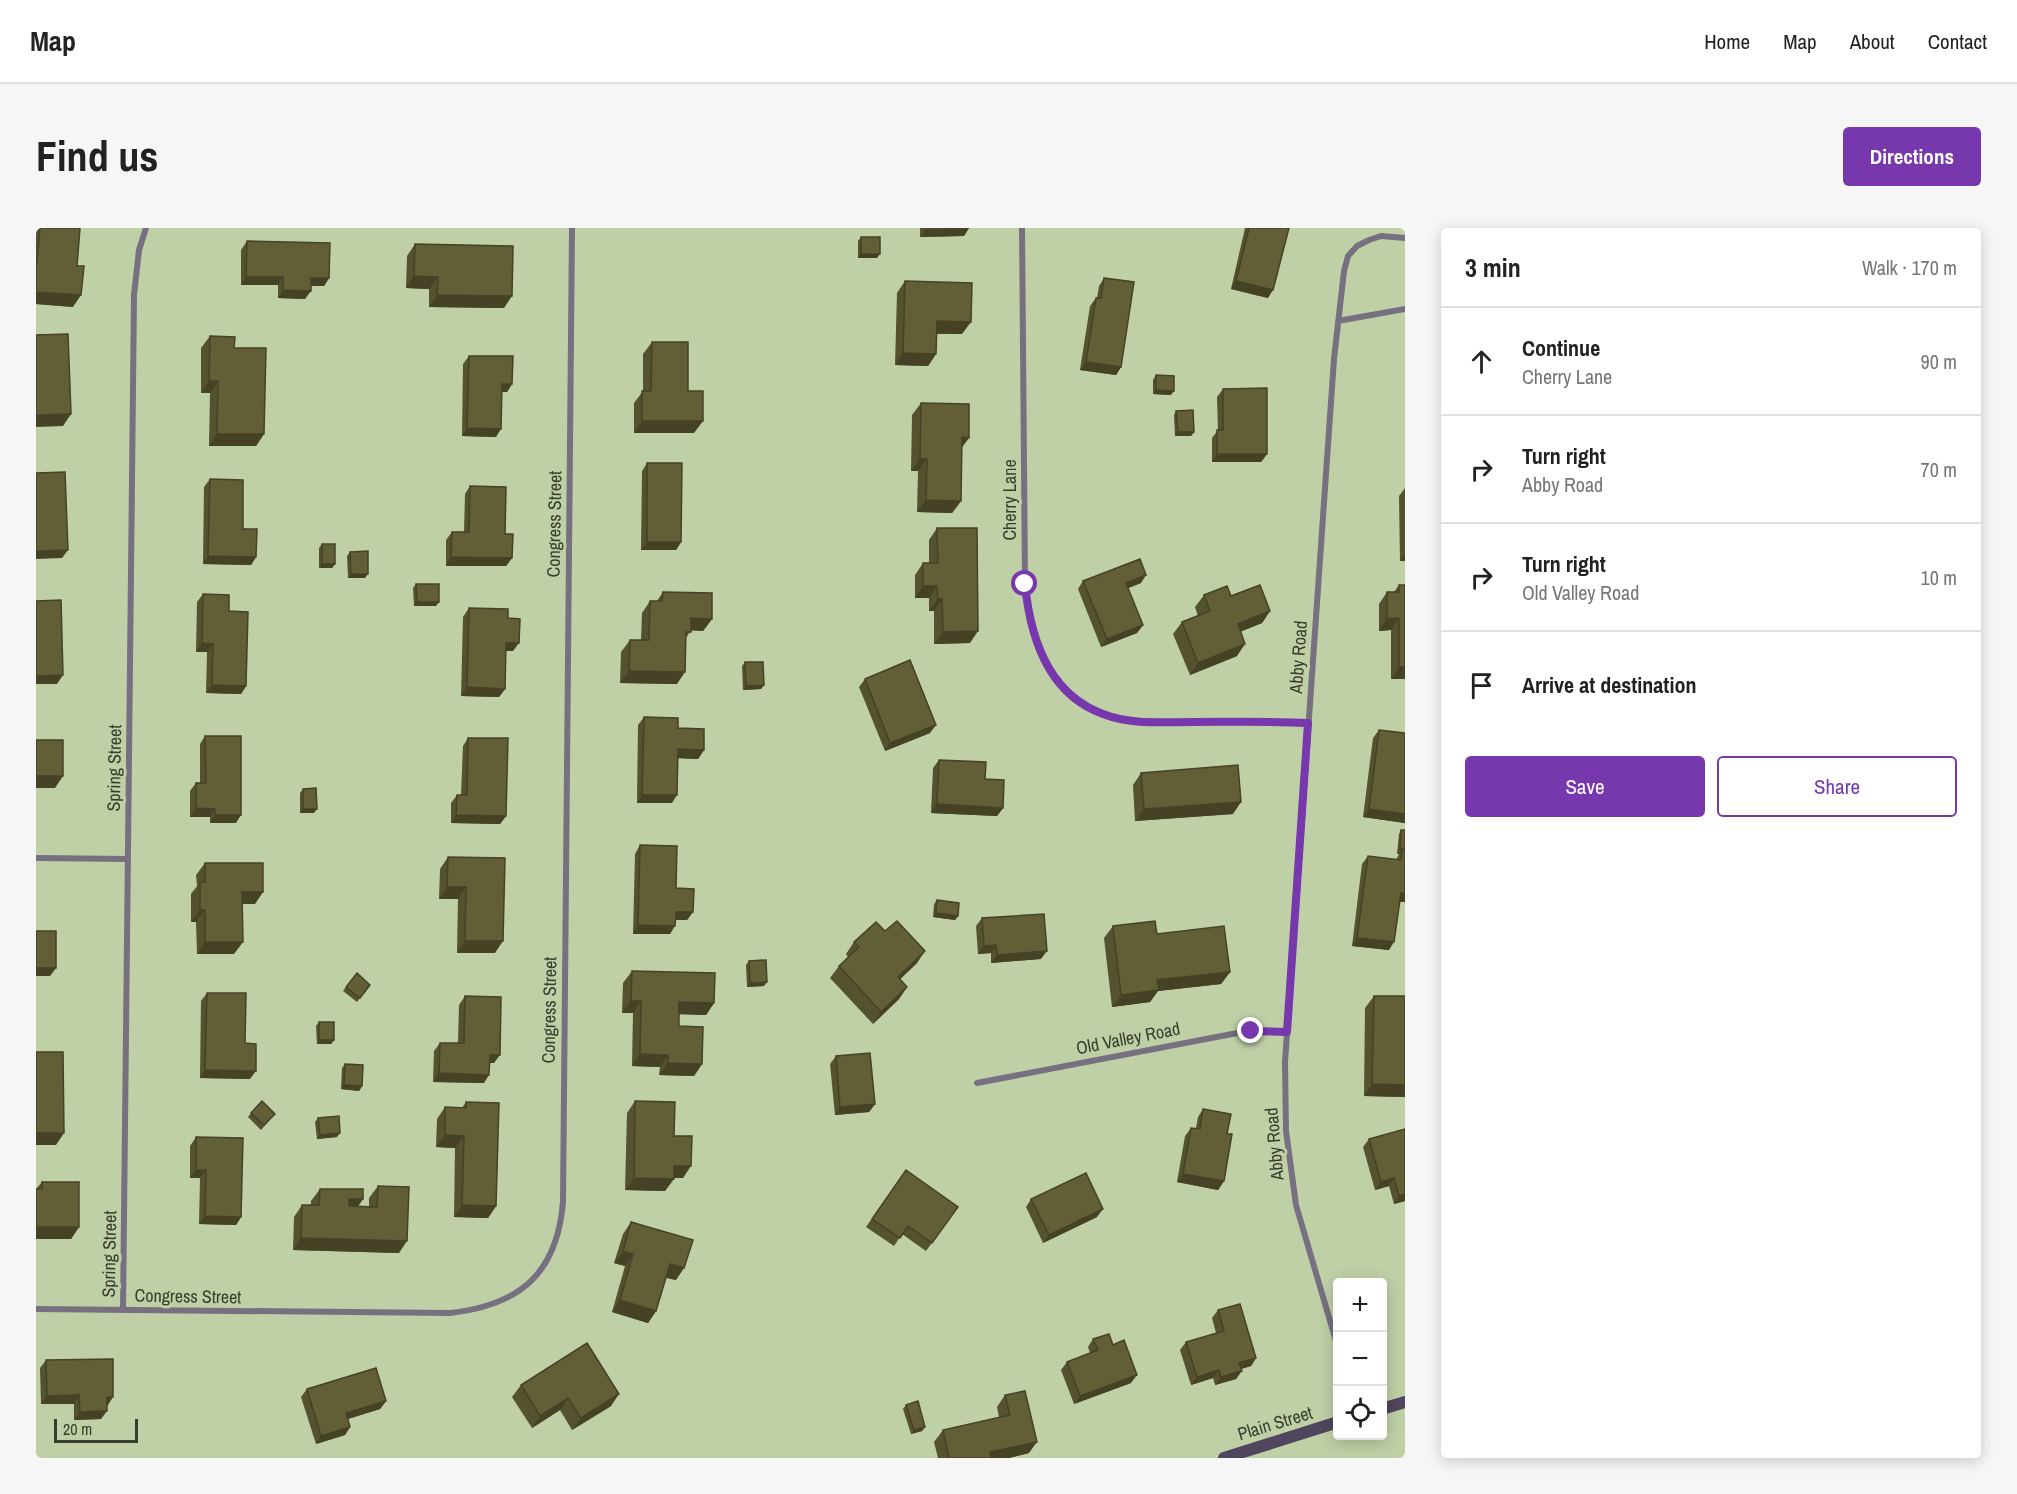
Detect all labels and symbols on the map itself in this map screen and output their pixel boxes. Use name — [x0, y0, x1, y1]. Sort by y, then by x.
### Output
street label: Cherry Lane — [997, 459, 1022, 541]
street label: Congress Street — [541, 470, 567, 578]
route start — [1011, 570, 1037, 596]
street label: Abby Road — [1283, 620, 1313, 695]
street label: Spring Street — [101, 724, 127, 812]
street label: Congress Street — [536, 956, 562, 1064]
street label: Old Valley Road — [1074, 1016, 1182, 1060]
route end — [1237, 1017, 1263, 1043]
street label: Abby Road — [1258, 1107, 1290, 1182]
street label: Spring Street — [96, 1210, 122, 1298]
street label: Congress Street — [134, 1283, 242, 1309]
street label: Plain Street — [1234, 1400, 1316, 1446]
scale bar — [54, 1416, 138, 1444]

